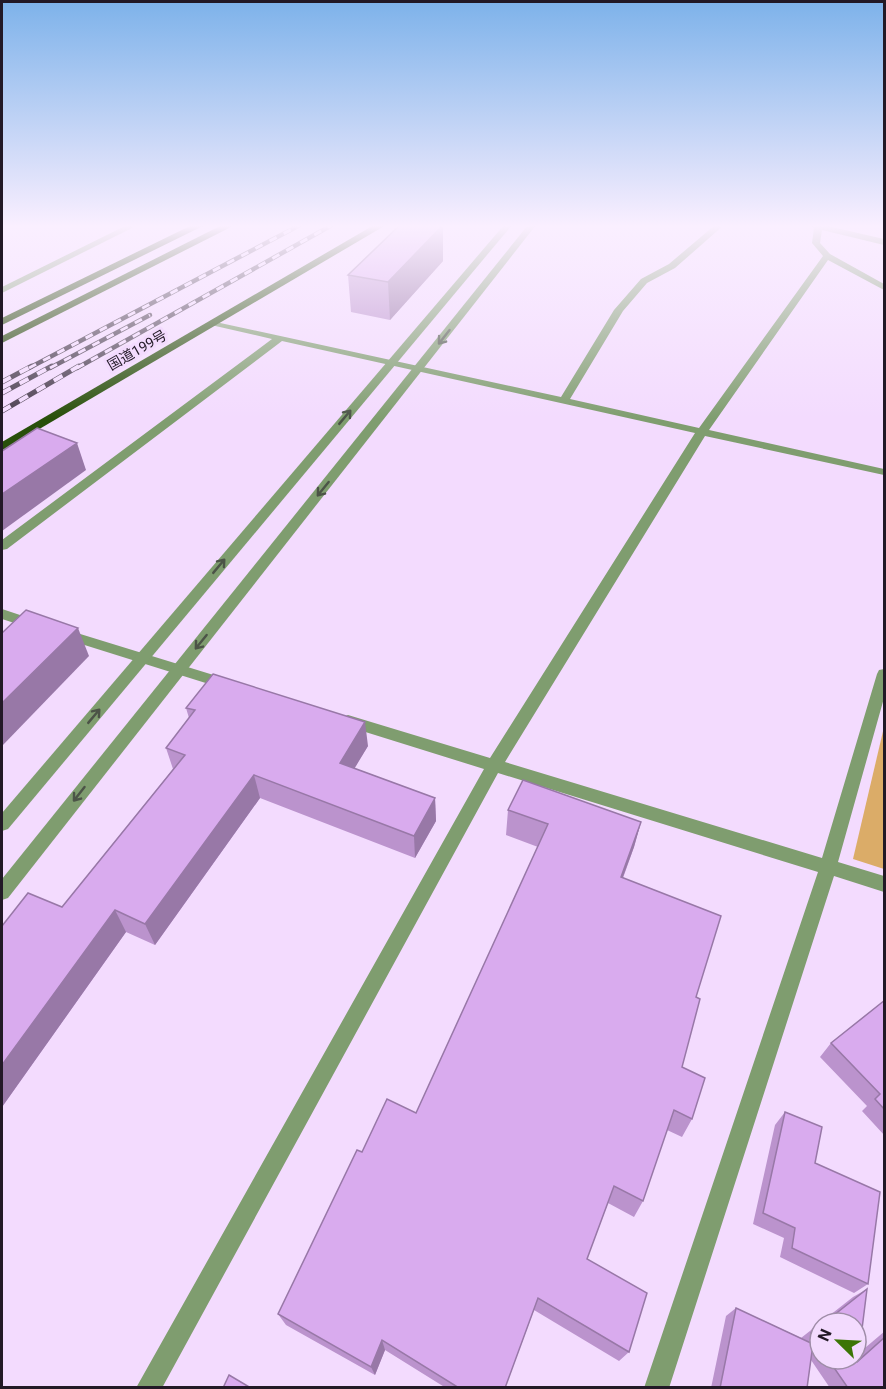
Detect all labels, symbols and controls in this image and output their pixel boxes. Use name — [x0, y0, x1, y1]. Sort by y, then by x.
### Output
street label: 国道199号 — [105, 327, 169, 373]
one-way arrow — [437, 329, 450, 345]
one-way arrow — [338, 409, 351, 425]
one-way arrow — [316, 481, 329, 497]
one-way arrow — [212, 559, 226, 574]
one-way arrow — [194, 634, 207, 650]
one-way arrow — [87, 708, 100, 724]
one-way arrow — [73, 786, 86, 802]
north arrow — [808, 1311, 868, 1371]
text: N — [814, 1326, 836, 1344]

